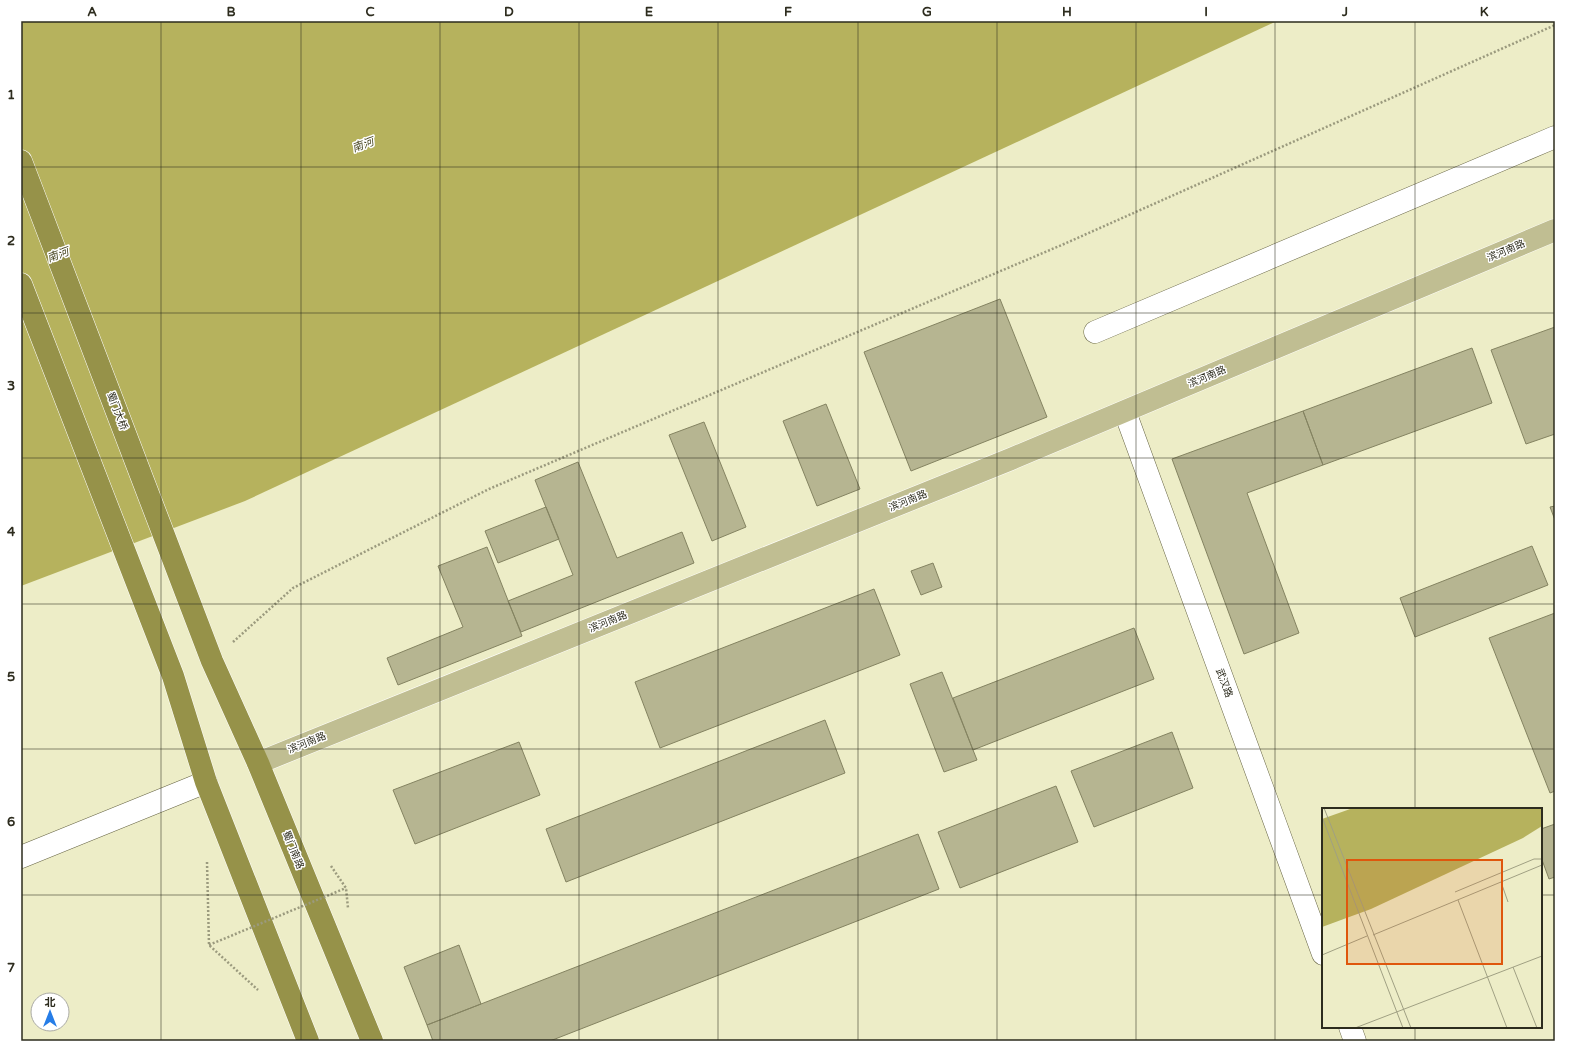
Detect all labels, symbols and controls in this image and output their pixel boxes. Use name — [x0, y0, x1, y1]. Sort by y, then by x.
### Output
text: A — [87, 4, 97, 20]
text: B — [226, 4, 236, 20]
text: C — [365, 4, 375, 20]
text: D — [504, 4, 514, 20]
text: E — [645, 4, 653, 20]
text: F — [784, 4, 792, 20]
text: G — [922, 4, 932, 20]
text: H — [1062, 4, 1072, 20]
text: I — [1204, 4, 1208, 20]
text: J — [1341, 4, 1348, 20]
text: K — [1480, 4, 1489, 20]
text: 1 — [7, 87, 15, 103]
water label: 南河 — [350, 134, 377, 155]
text: 2 — [7, 233, 15, 249]
street label: 滨河南路 — [1485, 238, 1527, 264]
water label: 南河 — [45, 244, 72, 265]
street label: 滨河南路 — [1186, 364, 1228, 390]
text: 3 — [7, 378, 15, 394]
street label: 蜀门大桥 — [104, 390, 130, 432]
street label: 滨河南路 — [887, 488, 929, 514]
text: 4 — [7, 524, 16, 540]
street label: 滨河南路 — [587, 609, 629, 635]
street label: 武汉路 — [1213, 667, 1235, 699]
text: 5 — [7, 669, 15, 685]
street label: 滨河南路 — [286, 730, 328, 756]
inset map — [1322, 808, 1542, 1028]
text: 6 — [7, 814, 15, 830]
street label: 蜀门南路 — [280, 829, 306, 871]
text: 7 — [7, 960, 15, 976]
north arrow — [30, 992, 70, 1032]
text: 北 — [45, 996, 56, 1009]

